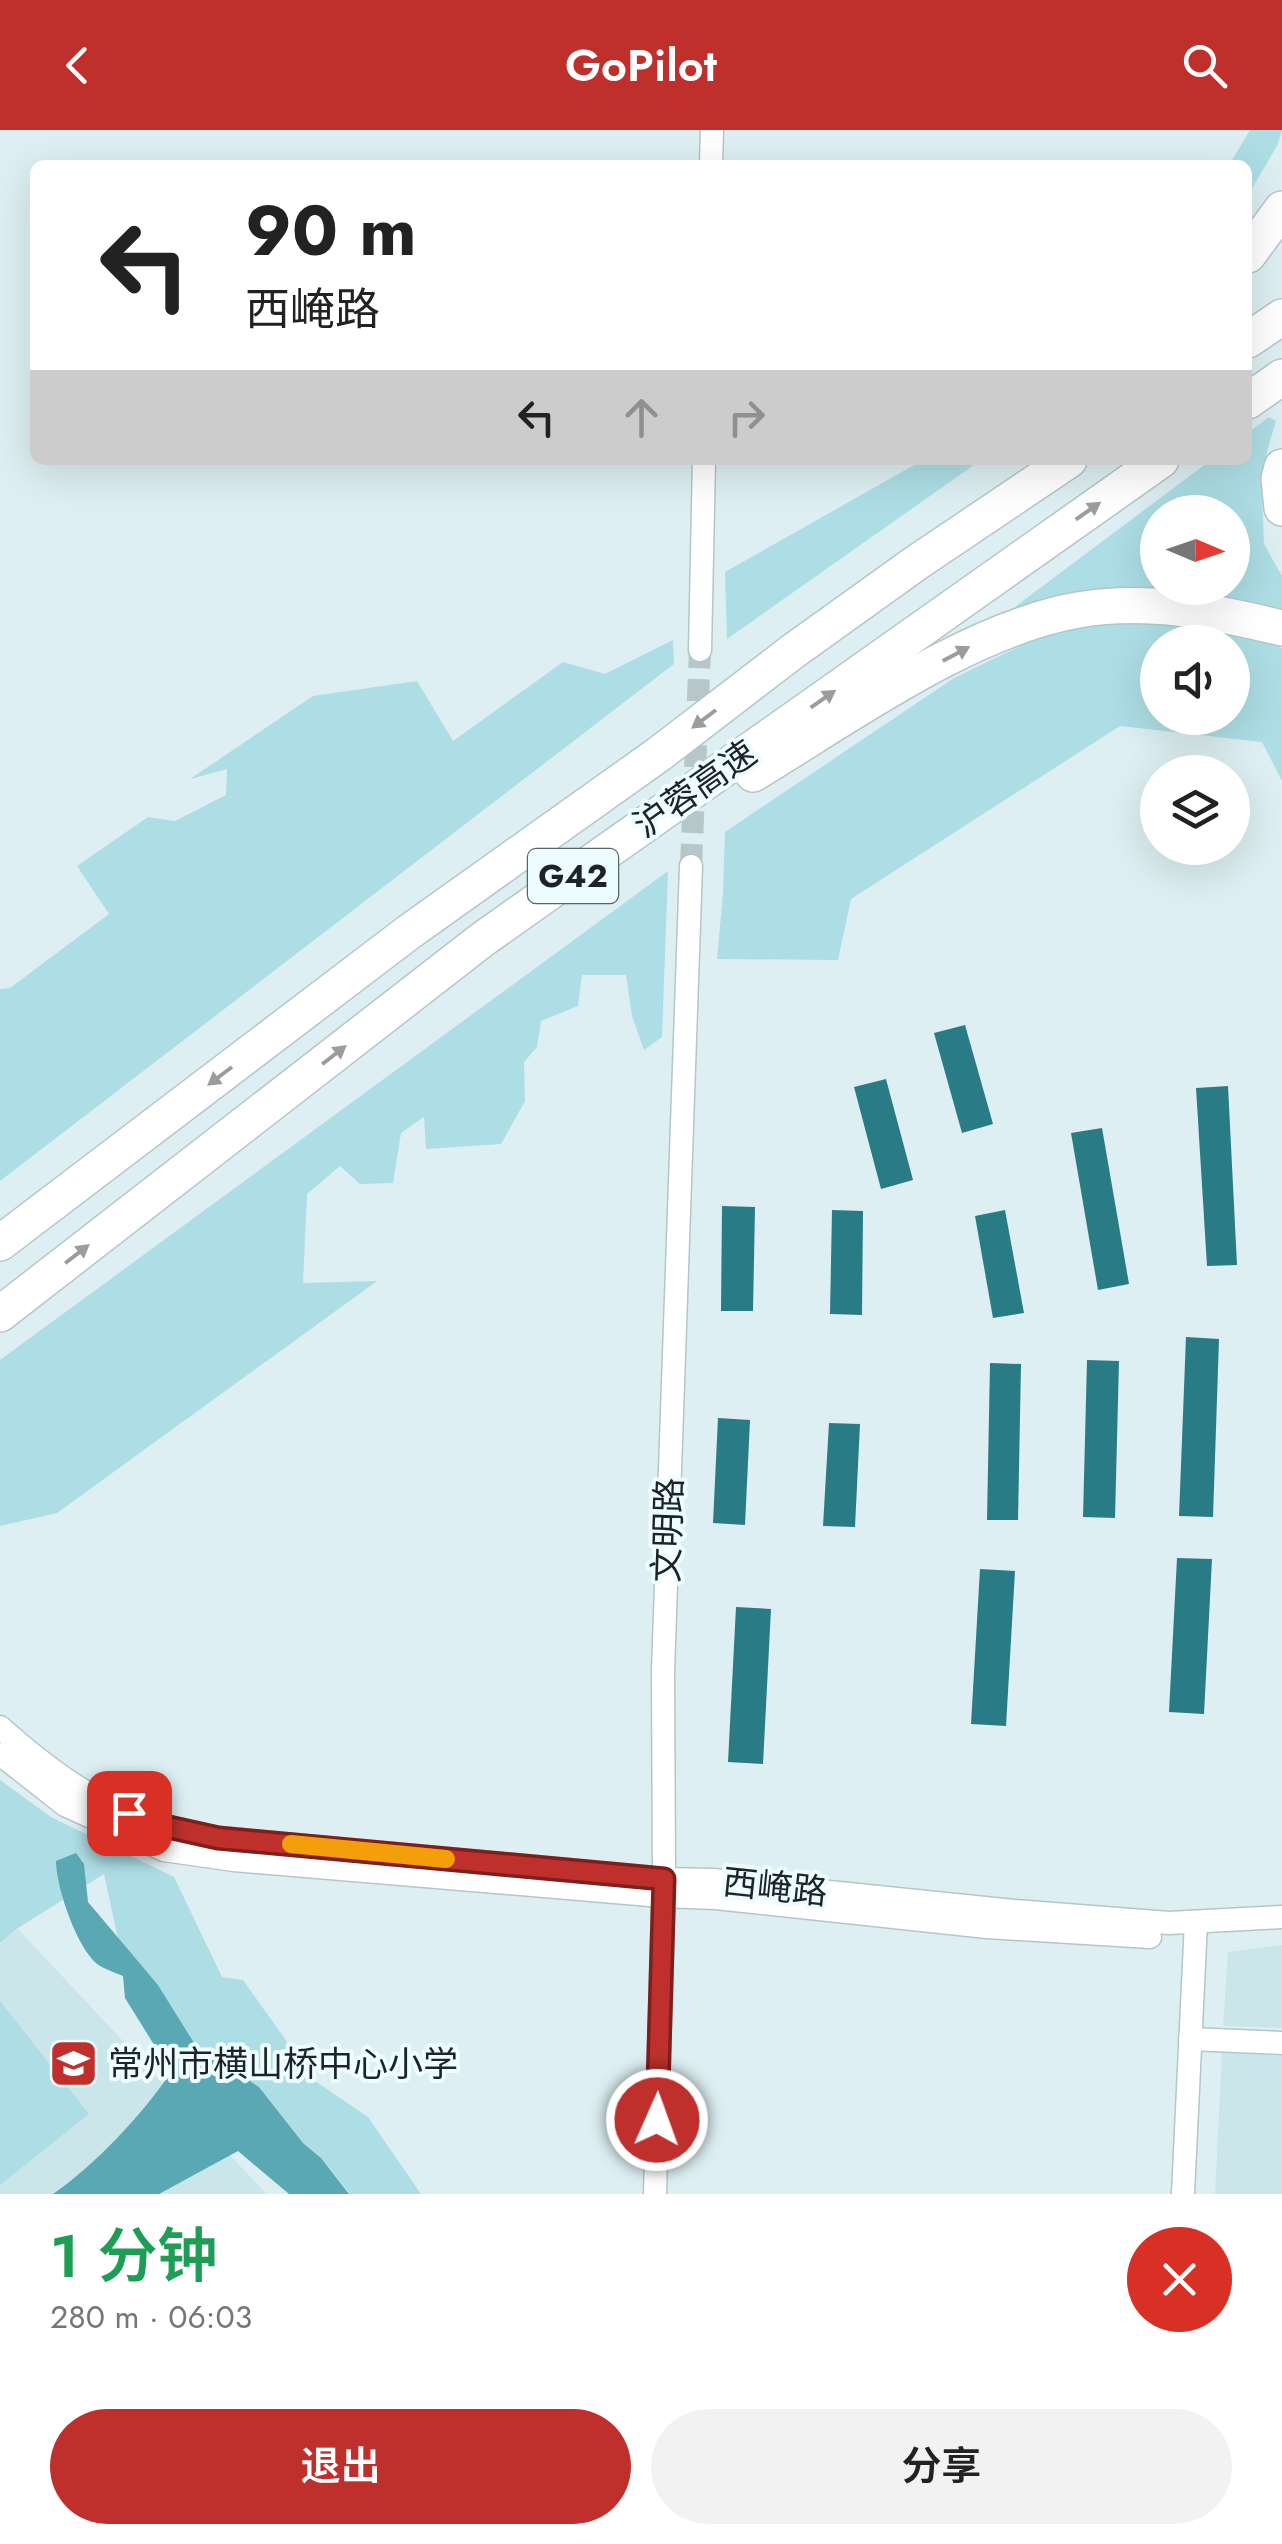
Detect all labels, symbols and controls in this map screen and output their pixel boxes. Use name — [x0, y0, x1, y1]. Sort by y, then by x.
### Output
text: GoPilot — [565, 33, 717, 98]
icon: back — [50, 38, 105, 93]
icon: search — [1177, 38, 1232, 93]
text: 90 m — [245, 180, 417, 281]
icon: left — [80, 200, 210, 330]
text: 西崦路 — [245, 277, 380, 342]
icon: left — [509, 390, 564, 445]
icon: ahead — [614, 390, 669, 445]
icon: right — [719, 390, 774, 445]
north arrow — [1140, 495, 1250, 605]
map controls — [1140, 495, 1250, 865]
one-way arrow — [1074, 502, 1101, 521]
button: sound — [1140, 625, 1250, 735]
one-way arrow — [942, 646, 971, 663]
one-way arrow — [809, 689, 836, 709]
one-way arrow — [692, 708, 717, 729]
street label: 沪蓉高速 — [623, 728, 767, 850]
button: layers — [1140, 755, 1250, 865]
road number: G42 — [528, 849, 618, 903]
one-way arrow — [321, 1045, 347, 1066]
one-way arrow — [207, 1065, 233, 1085]
one-way arrow — [64, 1244, 90, 1265]
street label: 文明路 — [641, 1477, 695, 1583]
pin — [87, 1771, 172, 1856]
icon: arrive — [102, 1786, 157, 1841]
street label: 西崦路 — [720, 1857, 830, 1917]
school or university icon: 常州市横山桥中心小学 — [47, 2038, 99, 2090]
place label: 常州市横山桥中心小学 — [108, 2039, 458, 2089]
position arrow — [605, 2068, 709, 2172]
text: 1 分钟 — [50, 2213, 217, 2300]
button: close — [1127, 2227, 1232, 2332]
text: 280 m · 06:03 — [50, 2294, 252, 2340]
button: 退出 — [50, 2409, 631, 2524]
button: 分享 — [651, 2409, 1232, 2524]

